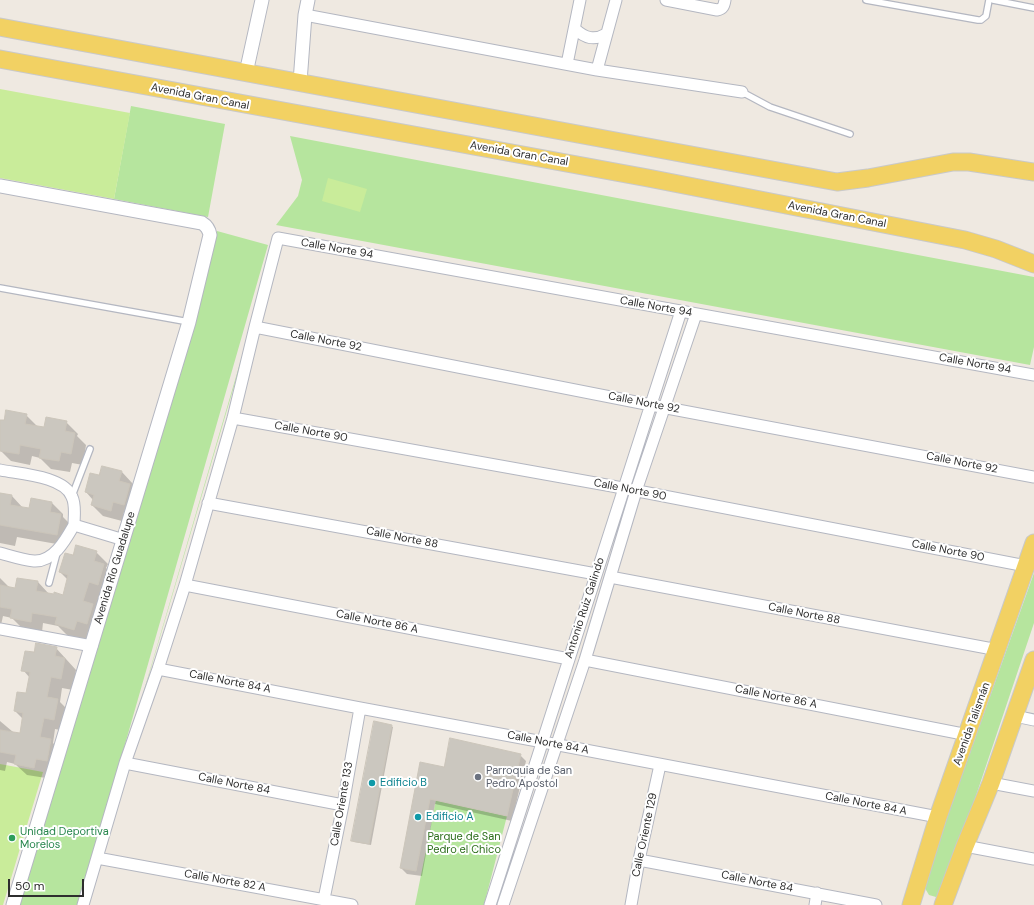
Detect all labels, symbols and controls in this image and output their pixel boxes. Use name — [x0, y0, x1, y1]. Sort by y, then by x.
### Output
street label: Avenida Gran Canal — [150, 81, 250, 113]
street label: Avenida Gran Canal — [469, 139, 569, 169]
street label: Avenida Gran Canal — [787, 199, 887, 231]
street label: Calle Norte 94 — [300, 236, 374, 262]
street label: Calle Norte 94 — [619, 294, 693, 320]
street label: Calle Norte 92 — [289, 328, 363, 354]
street label: Calle Norte 94 — [938, 351, 1012, 377]
street label: Calle Norte 92 — [607, 390, 681, 416]
street label: Calle Norte 90 — [273, 419, 349, 445]
street label: Calle Norte 92 — [925, 450, 999, 476]
street label: Calle Norte 90 — [592, 476, 668, 504]
street label: Avenida Río Guadalupe — [92, 510, 138, 626]
street label: Calle Norte 88 — [365, 525, 439, 551]
street label: Calle Norte 90 — [910, 537, 986, 565]
street label: Antonio Ruiz Galindo — [562, 556, 608, 660]
street label: Calle Norte 88 — [767, 601, 841, 627]
street label: Calle Norte 86 A — [335, 608, 419, 636]
street label: Calle Norte 84 A — [188, 668, 272, 696]
street label: Avenida Talismán — [951, 681, 993, 767]
street label: Calle Norte 86 A — [734, 683, 818, 711]
street label: Calle Norte 84 A — [506, 729, 590, 757]
street label: Calle Oriente 133 — [328, 761, 356, 847]
place label: Parroquia de San Pedro Apostol — [486, 764, 572, 790]
street label: Calle Norte 84 — [197, 771, 271, 797]
marker: Parroquia de San Pedro Apostol — [473, 772, 483, 782]
place label: Edificio B — [380, 776, 427, 790]
marker: Edificio B — [367, 778, 377, 788]
street label: Calle Norte 84 A — [824, 790, 908, 818]
street label: Calle Oriente 129 — [630, 792, 660, 878]
place label: Edificio A — [426, 810, 474, 824]
marker: Edificio A — [413, 812, 423, 822]
place label: Unidad Deportiva Morelos — [20, 825, 109, 851]
park label: Parque de San Pedro el Chico — [427, 830, 501, 856]
marker: Unidad Deportiva Morelos — [7, 833, 17, 843]
street label: Calle Norte 82 A — [183, 867, 267, 895]
street label: Calle Norte 84 — [720, 869, 794, 895]
scale bar — [10, 871, 86, 897]
text: 50 m — [15, 878, 44, 894]

